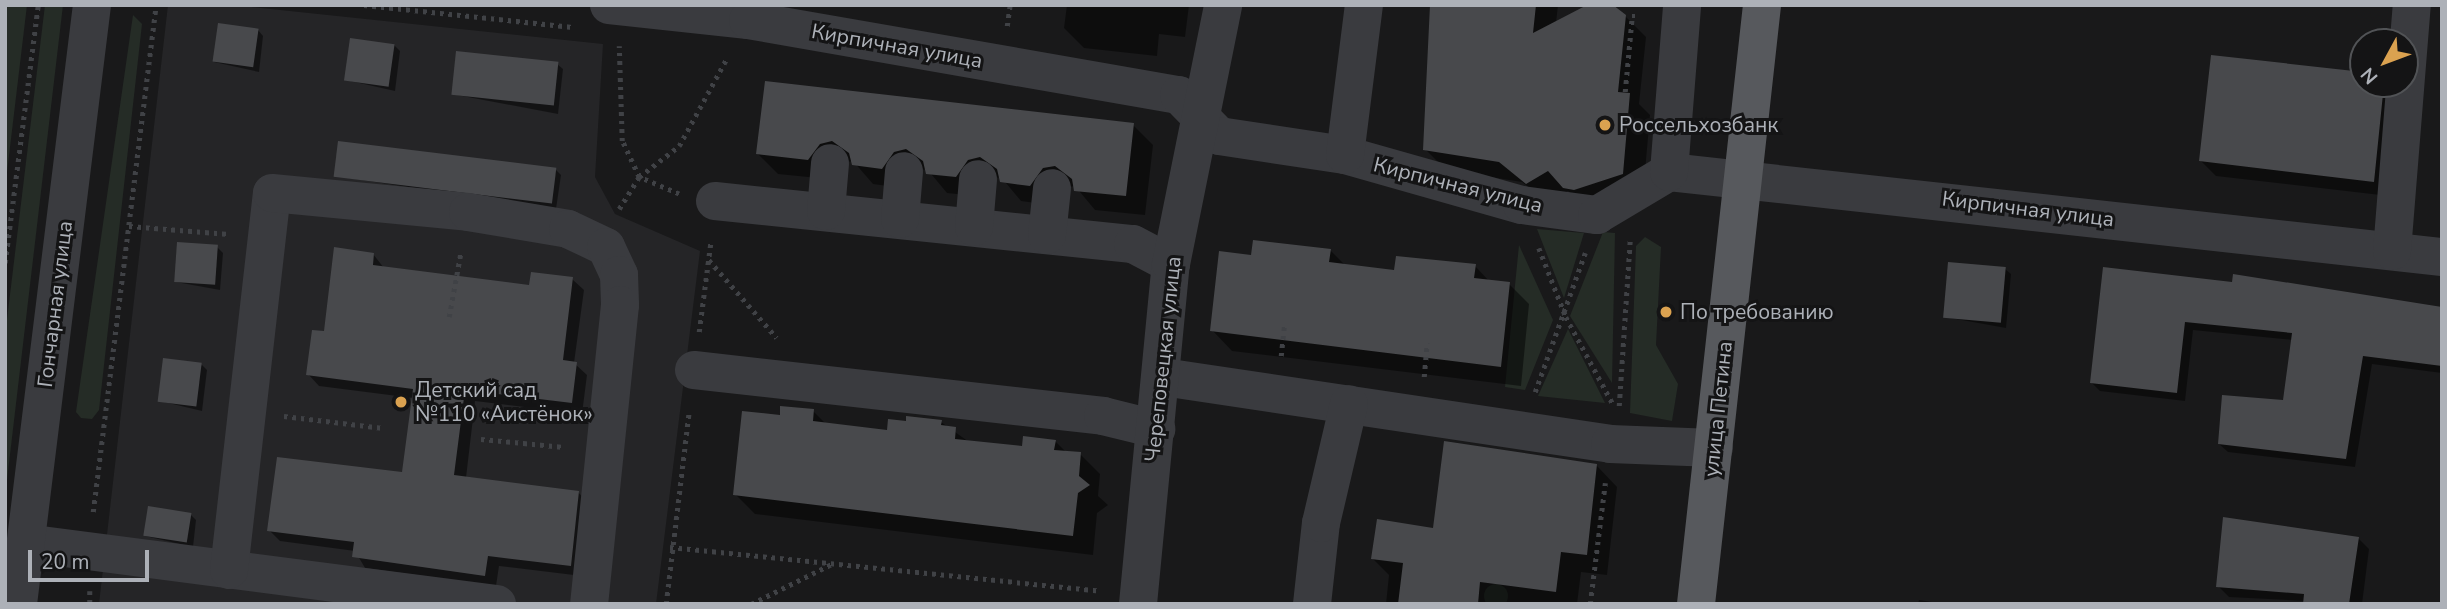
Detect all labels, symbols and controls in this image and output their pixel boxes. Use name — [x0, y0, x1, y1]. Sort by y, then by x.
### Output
street label: Кирпичная улица — [810, 19, 984, 73]
north arrow — [2349, 28, 2419, 98]
text: N — [2355, 62, 2384, 89]
place label: Россельхозбанк — [1619, 112, 1778, 138]
marker: Россельхозбанк — [1597, 117, 1613, 133]
street label: Кирпичная улица — [1371, 152, 1545, 218]
street label: Кирпичная улица — [1940, 186, 2116, 232]
street label: Гончарная улица — [32, 219, 78, 389]
street label: Череповецкая улица — [1140, 255, 1186, 463]
place label: По требованию — [1680, 299, 1834, 325]
marker: По требованию — [1658, 304, 1674, 320]
street label: улица Петина — [1698, 340, 1738, 478]
place label: Детский сад №110 «Аистёнок» — [415, 377, 593, 427]
marker: Детский сад №110 «Аистёнок» — [393, 394, 409, 410]
scale bar — [32, 536, 152, 580]
text: 20 m — [41, 548, 90, 576]

